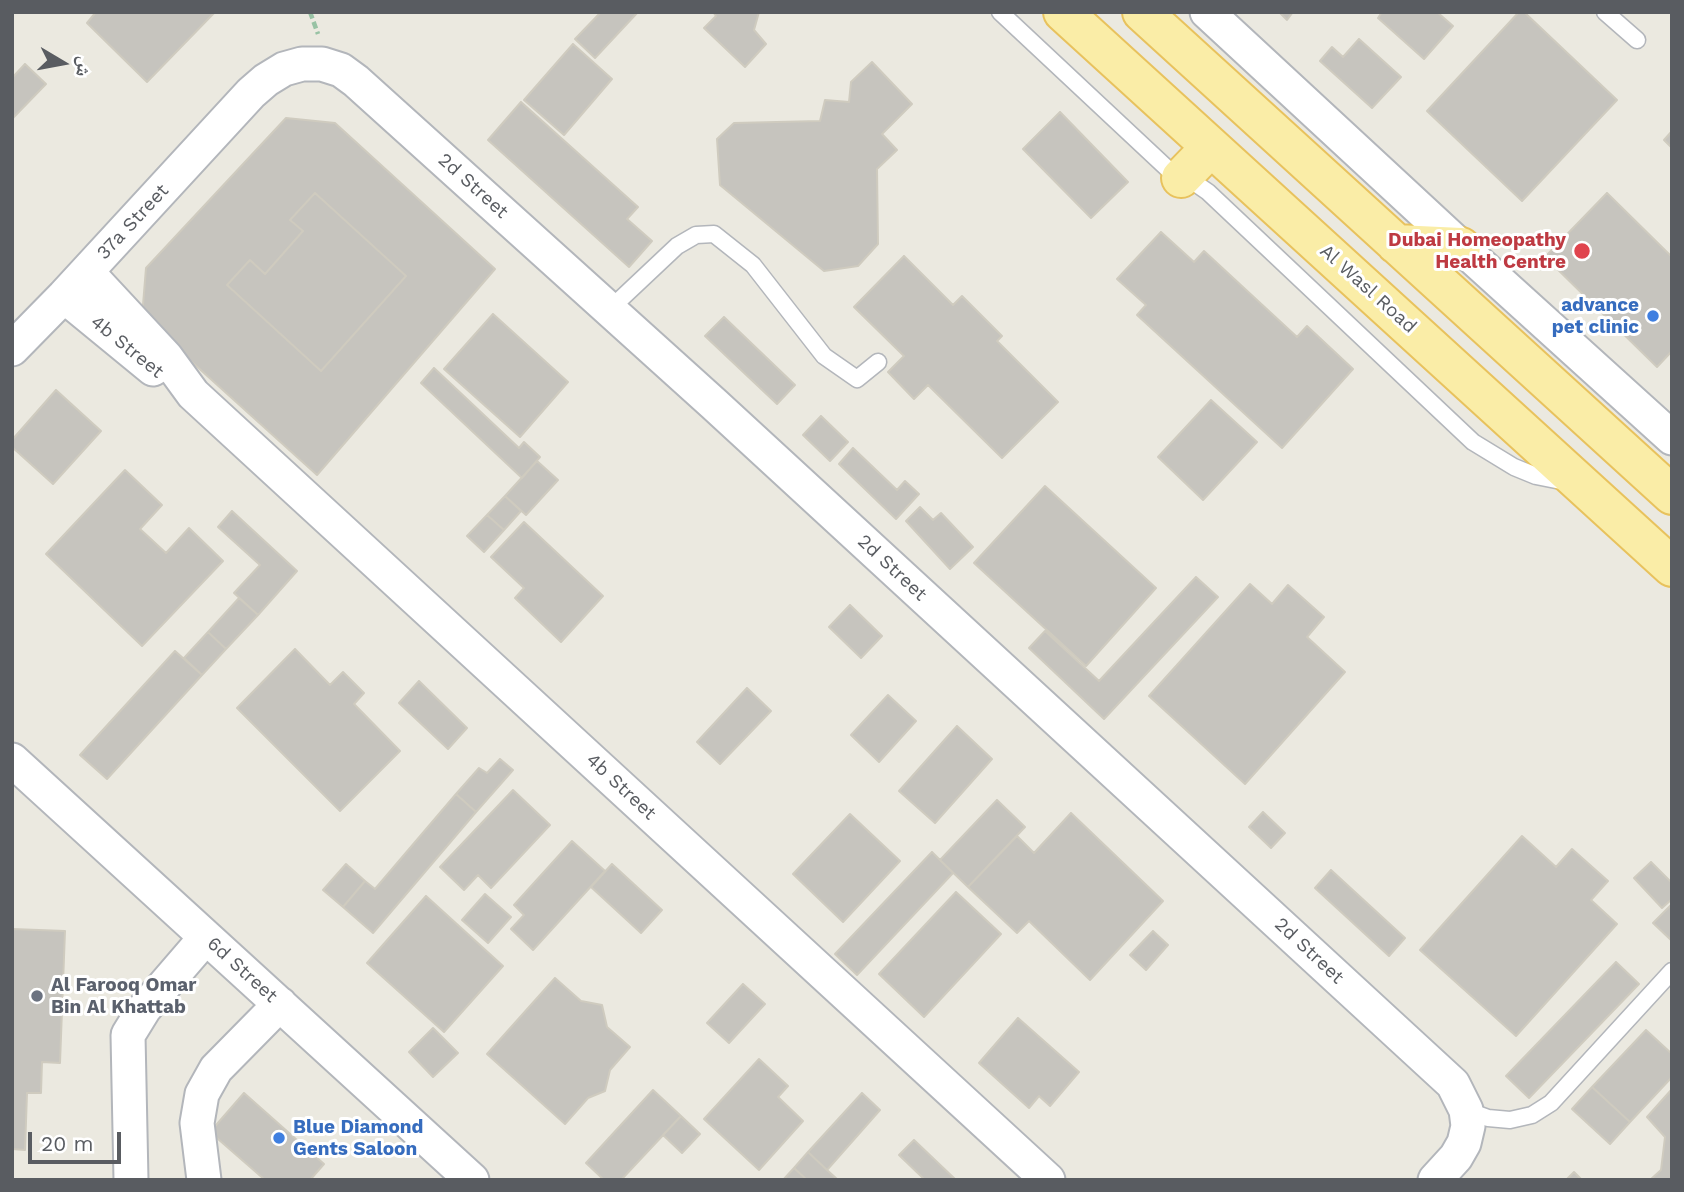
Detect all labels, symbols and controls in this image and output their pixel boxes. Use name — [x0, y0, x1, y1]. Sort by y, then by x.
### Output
north arrow — [28, 28, 98, 98]
text: ش — [71, 55, 97, 79]
street label: 2d Street — [433, 149, 513, 223]
street label: 37a Street — [92, 180, 174, 264]
place label: Dubai Homeopathy Health Centre — [1388, 229, 1566, 273]
street label: Al Wasl Road — [1315, 240, 1421, 338]
marker: Dubai Homeopathy Health Centre — [1572, 241, 1592, 261]
place label: advance pet clinic — [1552, 294, 1639, 338]
marker: advance pet clinic — [1645, 308, 1661, 324]
street label: 4b Street — [86, 311, 168, 383]
street label: 2d Street — [853, 530, 931, 606]
street label: 4b Street — [581, 749, 661, 825]
street label: 2d Street — [1270, 913, 1348, 989]
street label: 6d Street — [202, 932, 282, 1008]
place label: Al Farooq Omar Bin Al Khattab — [51, 974, 196, 1018]
marker: Al Farooq Omar Bin Al Khattab — [29, 988, 45, 1004]
place label: Blue Diamond Gents Saloon — [293, 1116, 423, 1160]
scale bar — [32, 1118, 124, 1162]
marker: Blue Diamond Gents Saloon — [271, 1130, 287, 1146]
text: 20 m — [41, 1131, 93, 1156]

